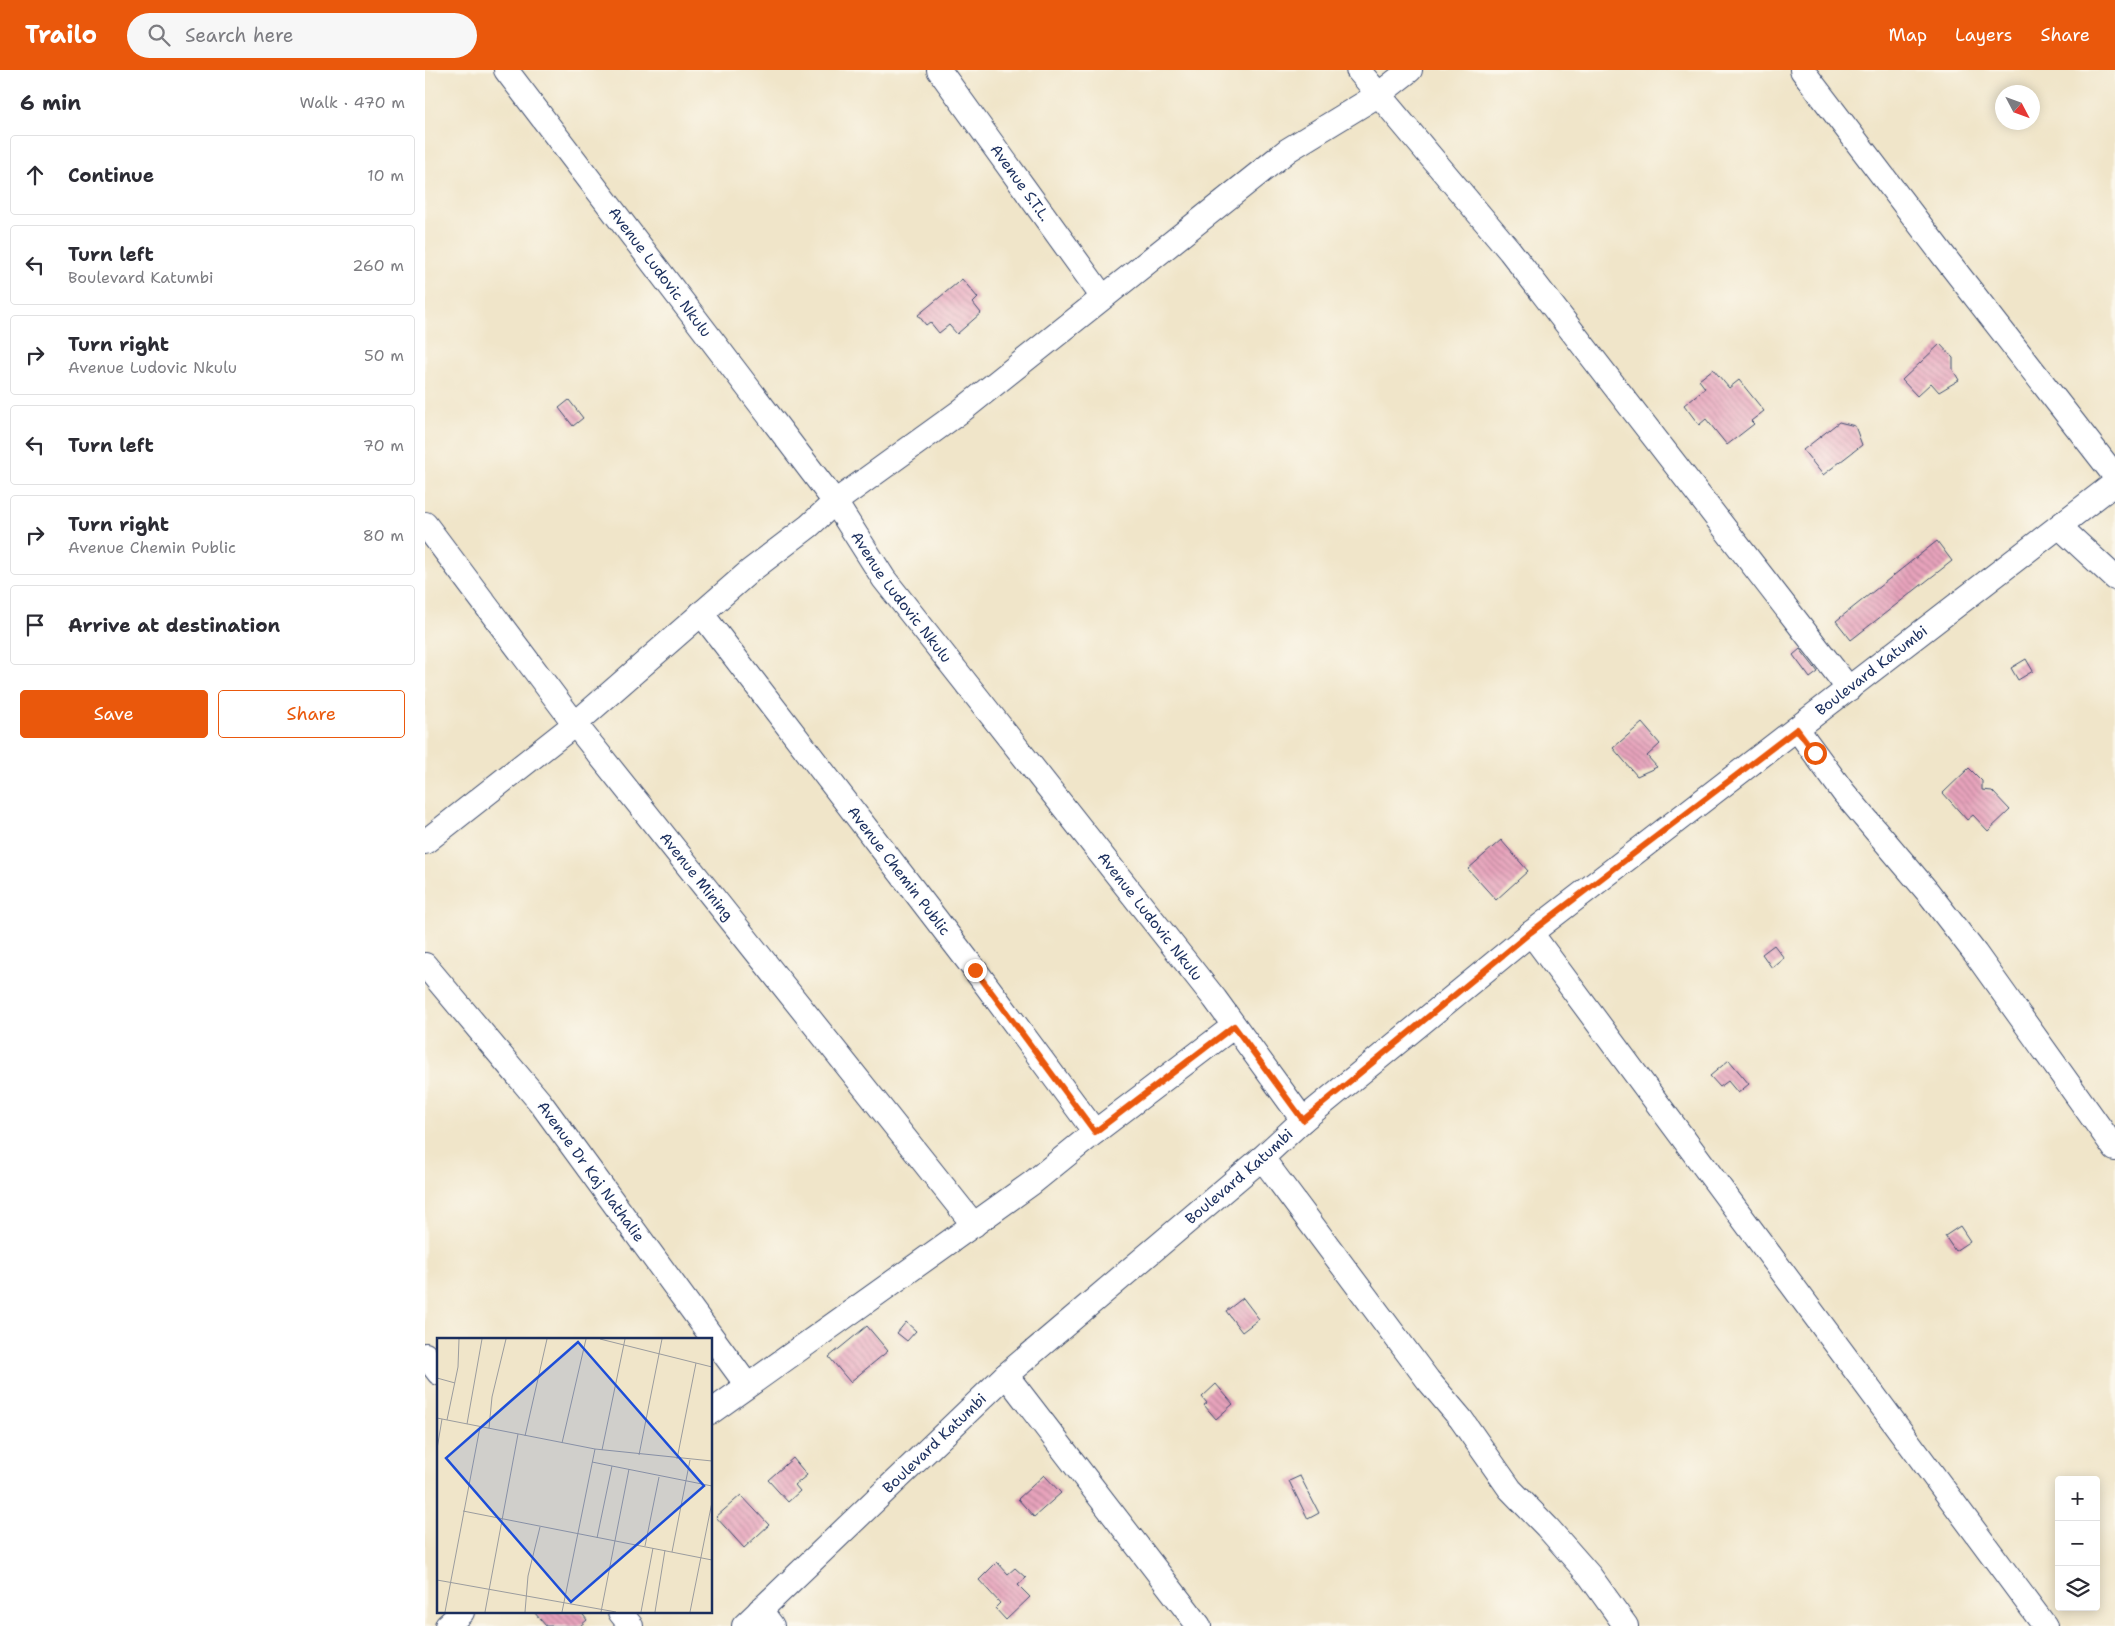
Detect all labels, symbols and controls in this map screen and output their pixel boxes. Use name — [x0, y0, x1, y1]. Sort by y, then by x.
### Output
search box — [127, 13, 477, 58]
text: Trailo — [25, 19, 97, 51]
icon: search — [145, 21, 173, 49]
text: Search here — [185, 23, 294, 48]
text: Map — [1889, 23, 1927, 47]
text: Layers — [1955, 23, 2012, 47]
text: Share — [2040, 23, 2090, 47]
north arrow — [1995, 85, 2040, 130]
text: 6 min — [20, 89, 81, 117]
text: Walk · 470 m — [300, 92, 405, 113]
street label: Avenue S.T.L. — [986, 140, 1055, 225]
icon: ahead — [21, 161, 49, 189]
text: Continue — [68, 163, 154, 188]
text: 10 m — [367, 165, 404, 186]
street label: Avenue Ludovic Nkulu — [604, 203, 716, 341]
text: Turn left — [68, 242, 154, 267]
icon: left — [21, 251, 49, 279]
text: 260 m — [352, 255, 404, 276]
text: Boulevard Katumbi — [68, 267, 213, 288]
text: Turn right — [68, 332, 169, 357]
icon: right — [21, 341, 49, 369]
text: 50 m — [364, 345, 404, 366]
text: Avenue Ludovic Nkulu — [68, 357, 237, 378]
icon: left — [21, 431, 49, 459]
text: Turn left — [68, 433, 154, 458]
text: 70 m — [363, 435, 404, 456]
text: Turn right — [68, 512, 169, 537]
icon: right — [21, 521, 49, 549]
text: 80 m — [363, 525, 404, 546]
street label: Avenue Ludovic Nkulu — [846, 528, 956, 667]
text: Avenue Chemin Public — [68, 537, 236, 558]
icon: arrive — [21, 611, 49, 639]
text: Arrive at destination — [68, 613, 280, 638]
street label: Boulevard Katumbi — [1811, 621, 1932, 720]
button: Save — [20, 690, 208, 738]
button: Share — [218, 690, 405, 738]
route start — [1804, 742, 1827, 765]
street label: Avenue Chemin Public — [843, 802, 955, 939]
street label: Avenue Mining — [655, 828, 738, 925]
street label: Avenue Ludovic Nkulu — [1093, 848, 1207, 985]
route end — [964, 959, 987, 982]
street label: Avenue Dr Kaj Nathalie — [533, 1097, 649, 1246]
street label: Boulevard Katumbi — [1181, 1124, 1297, 1229]
inset map — [437, 1338, 713, 1614]
street label: Boulevard Katumbi — [878, 1389, 991, 1498]
map controls — [2055, 1476, 2100, 1611]
button: + — [2055, 1476, 2100, 1521]
button: − — [2055, 1521, 2100, 1566]
button: layers — [2055, 1566, 2100, 1611]

